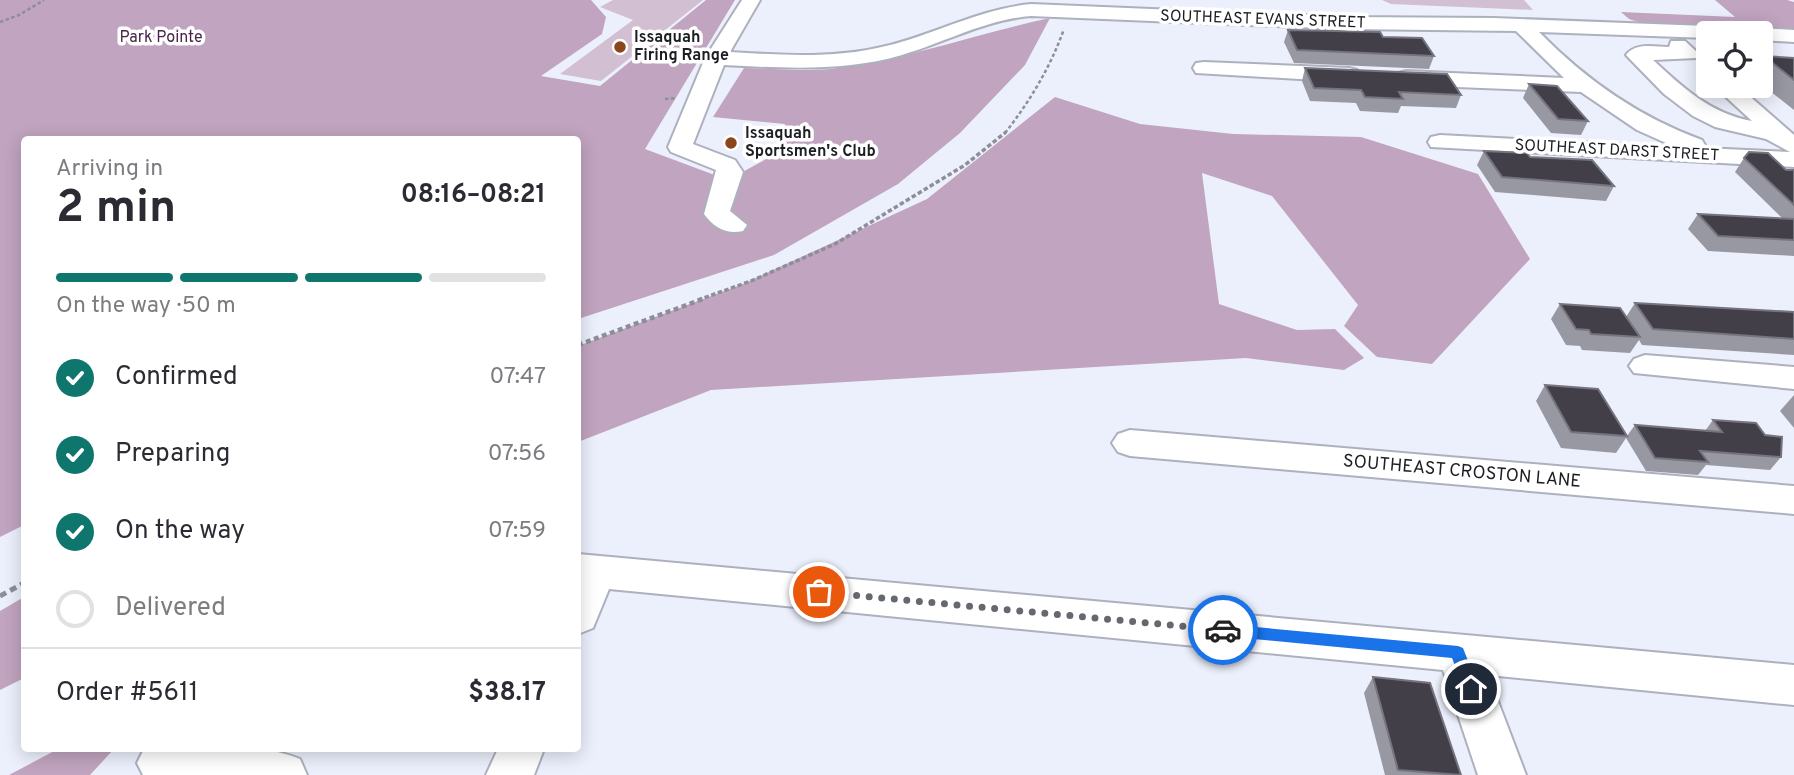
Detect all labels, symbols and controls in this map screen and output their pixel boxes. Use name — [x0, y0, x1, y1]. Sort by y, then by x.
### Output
street label: SOUTHEAST EVANS STREET — [1160, 6, 1366, 34]
map controls — [1696, 21, 1773, 98]
button: locate — [1696, 21, 1773, 98]
park label: Park Pointe — [119, 28, 203, 48]
place label: Issaquah Firing Range — [634, 28, 729, 66]
marker: Issaquah Firing Range — [612, 39, 628, 55]
place label: Issaquah Sportsmen's Club — [745, 124, 876, 162]
marker: Issaquah Sportsmen's Club — [723, 135, 739, 151]
street label: SOUTHEAST DARST STREET — [1514, 136, 1720, 166]
text: Arriving in — [56, 155, 163, 184]
text: 08:16–08:21 — [401, 179, 546, 212]
text: 2 min — [56, 180, 176, 239]
text: On the way · 50 m — [56, 292, 236, 321]
icon: check — [56, 359, 94, 397]
text: Confirmed — [115, 361, 238, 394]
text: 07:47 — [490, 363, 546, 392]
icon: check — [56, 436, 94, 474]
text: Preparing — [115, 438, 230, 471]
text: 07:56 — [488, 440, 546, 469]
street label: SOUTHEAST CROSTON LANE — [1342, 450, 1582, 494]
icon: check — [56, 513, 94, 551]
text: On the way — [115, 515, 245, 548]
text: 07:59 — [488, 517, 546, 546]
pin — [789, 562, 849, 622]
icon: bag — [800, 573, 838, 611]
text: Delivered — [115, 592, 226, 625]
courier — [1188, 595, 1258, 665]
icon: car — [1204, 611, 1242, 649]
pin — [1441, 659, 1501, 719]
icon: home — [1452, 670, 1490, 708]
text: Order #5611 — [56, 677, 198, 710]
text: $38.17 — [468, 677, 546, 710]

